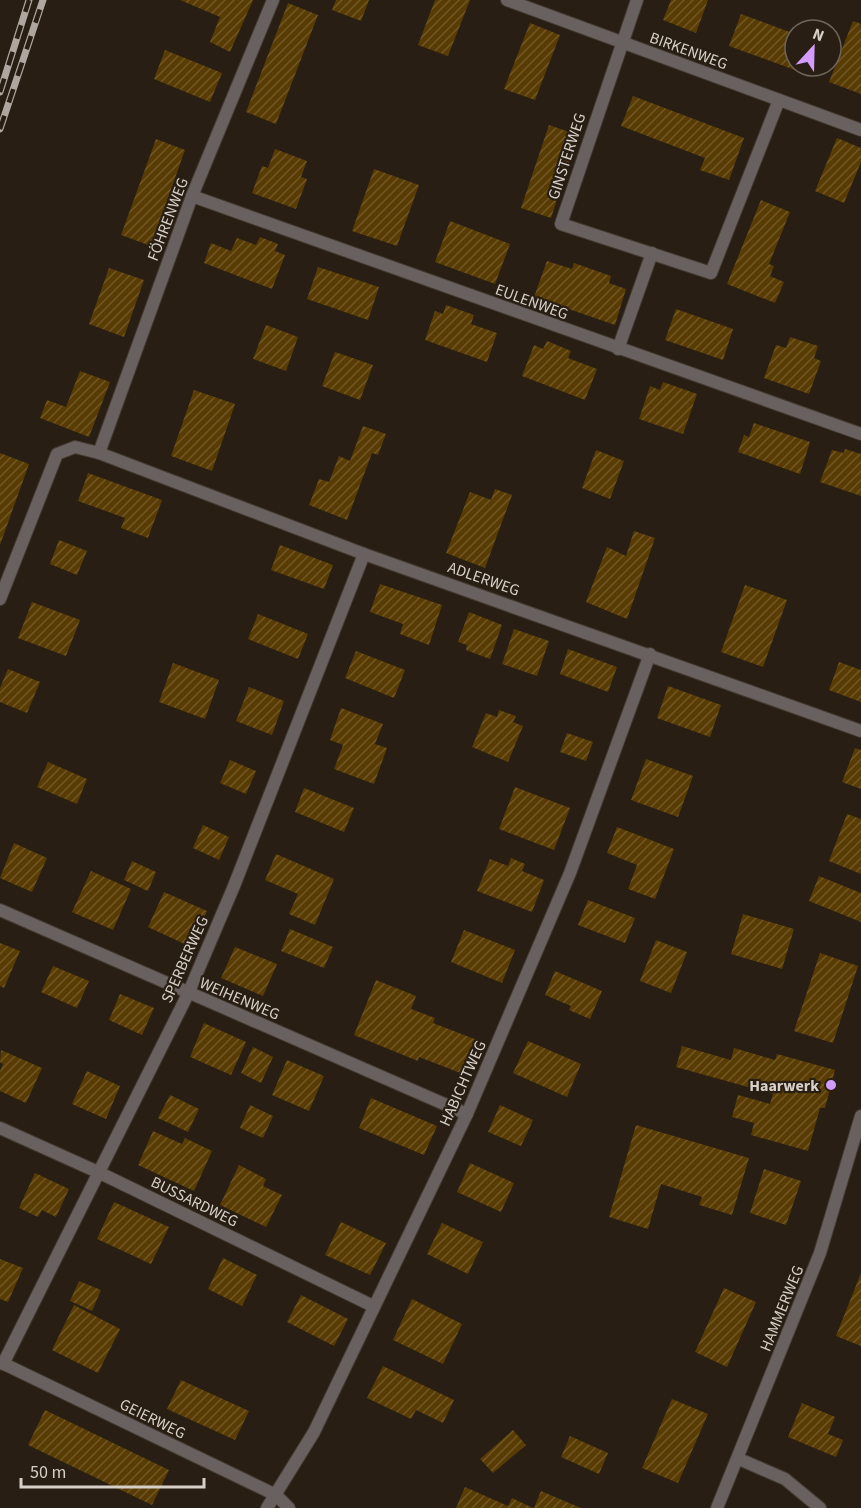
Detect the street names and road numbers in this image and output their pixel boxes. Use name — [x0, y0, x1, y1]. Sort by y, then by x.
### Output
street label: BIRKENWEG — [647, 27, 731, 75]
street label: GINSTERWEG — [543, 110, 591, 202]
street label: FÖHRENWEG — [142, 175, 194, 264]
street label: EULENWEG — [492, 279, 571, 325]
street label: ADLERWEG — [445, 556, 523, 602]
street label: SPERBERWEG — [156, 912, 214, 1006]
street label: WEIHENWEG — [196, 972, 283, 1026]
street label: HABICHTWEG — [434, 1037, 492, 1130]
street label: BUSSARDWEG — [147, 1171, 242, 1233]
street label: HAMMERWEG — [755, 1262, 809, 1355]
street label: GEIERWEG — [116, 1393, 189, 1444]

